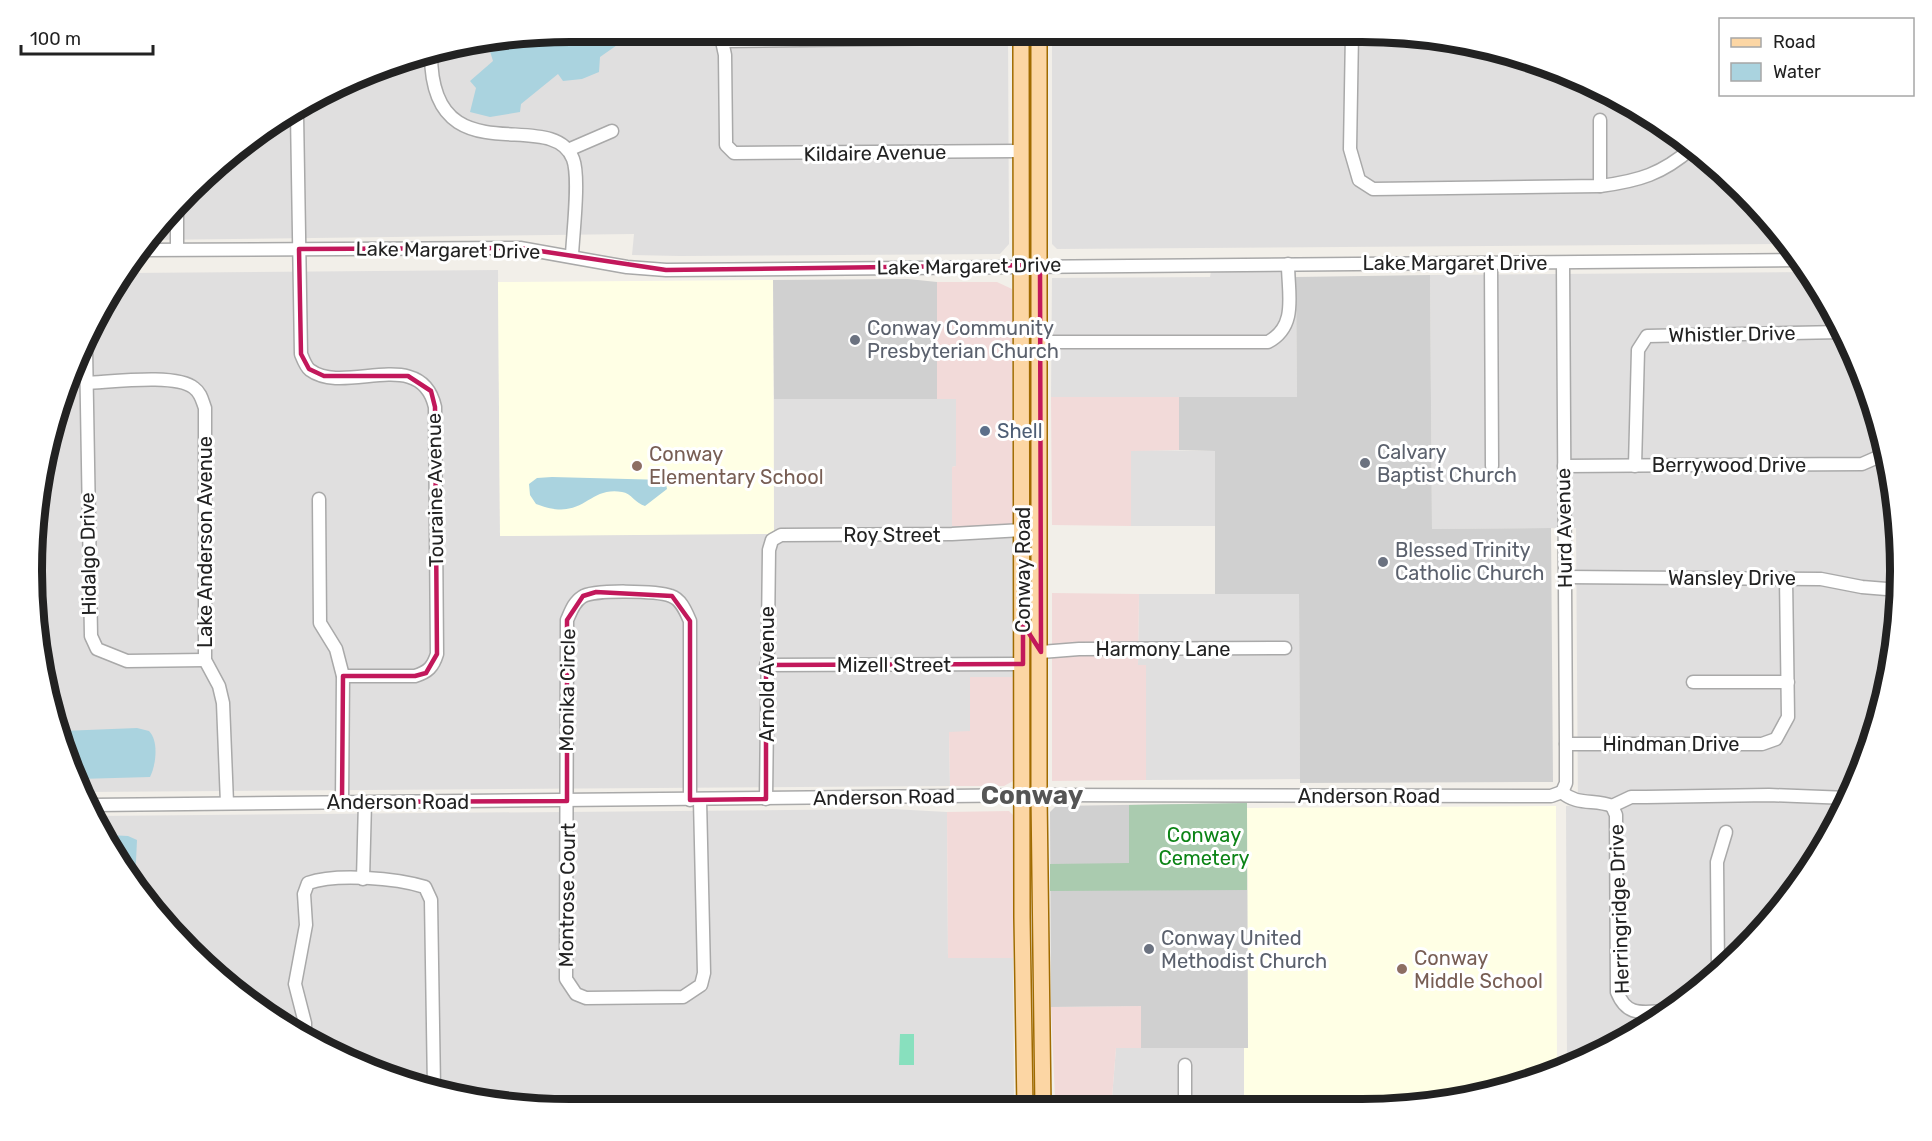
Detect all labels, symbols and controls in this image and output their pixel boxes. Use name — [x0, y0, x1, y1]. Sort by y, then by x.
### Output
scale bar — [21, 18, 153, 56]
legend — [1719, 18, 1914, 96]
text: 100 m — [30, 28, 81, 50]
text: Road — [1773, 31, 1816, 53]
text: Water — [1773, 61, 1821, 83]
street label: Kildaire Avenue — [804, 140, 946, 166]
street label: Lake Margaret Drive — [355, 236, 541, 264]
street label: Lake Margaret Drive — [1363, 251, 1547, 275]
street label: Lake Margaret Drive — [876, 252, 1062, 280]
place label: Conway Community Presbyterian Church — [867, 316, 1059, 363]
street label: Whistler Drive — [1668, 321, 1796, 347]
marker: Conway Community Presbyterian Church — [848, 333, 862, 347]
street label: Touraine Avenue — [422, 413, 448, 567]
place label: Shell — [997, 419, 1043, 443]
marker: Shell — [978, 424, 992, 438]
street label: Lake Anderson Avenue — [193, 436, 217, 648]
place label: Calvary Baptist Church — [1377, 440, 1517, 487]
place label: Conway Elementary School — [649, 442, 824, 489]
street label: Berrywood Drive — [1652, 453, 1806, 477]
marker: Calvary Baptist Church — [1358, 456, 1372, 470]
marker: Conway Elementary School — [630, 459, 644, 473]
street label: Hurd Avenue — [1551, 468, 1577, 588]
street label: Hidalgo Drive — [75, 492, 101, 616]
street label: Conway Road — [1011, 507, 1035, 633]
street label: Roy Street — [843, 523, 941, 547]
place label: Blessed Trinity Catholic Church — [1395, 538, 1545, 585]
marker: Blessed Trinity Catholic Church — [1376, 555, 1390, 569]
street label: Wansley Drive — [1668, 566, 1796, 590]
street label: Arnold Avenue — [755, 606, 779, 742]
street label: Monika Circle — [554, 628, 580, 752]
street label: Harmony Lane — [1095, 637, 1231, 661]
street label: Mizell Street — [837, 653, 951, 677]
street label: Hindman Drive — [1602, 732, 1740, 756]
district label: Conway — [981, 780, 1084, 811]
street label: Anderson Road — [813, 784, 955, 810]
street label: Anderson Road — [1298, 784, 1440, 808]
street label: Anderson Road — [327, 790, 469, 814]
street label: Montrose Court — [554, 822, 580, 968]
park label: Conway Cemetery — [1158, 823, 1250, 870]
street label: Herringridge Drive — [1604, 824, 1634, 994]
place label: Conway United Methodist Church — [1161, 926, 1327, 973]
marker: Conway United Methodist Church — [1142, 942, 1156, 956]
place label: Conway Middle School — [1414, 946, 1543, 993]
marker: Conway Middle School — [1395, 962, 1409, 976]

